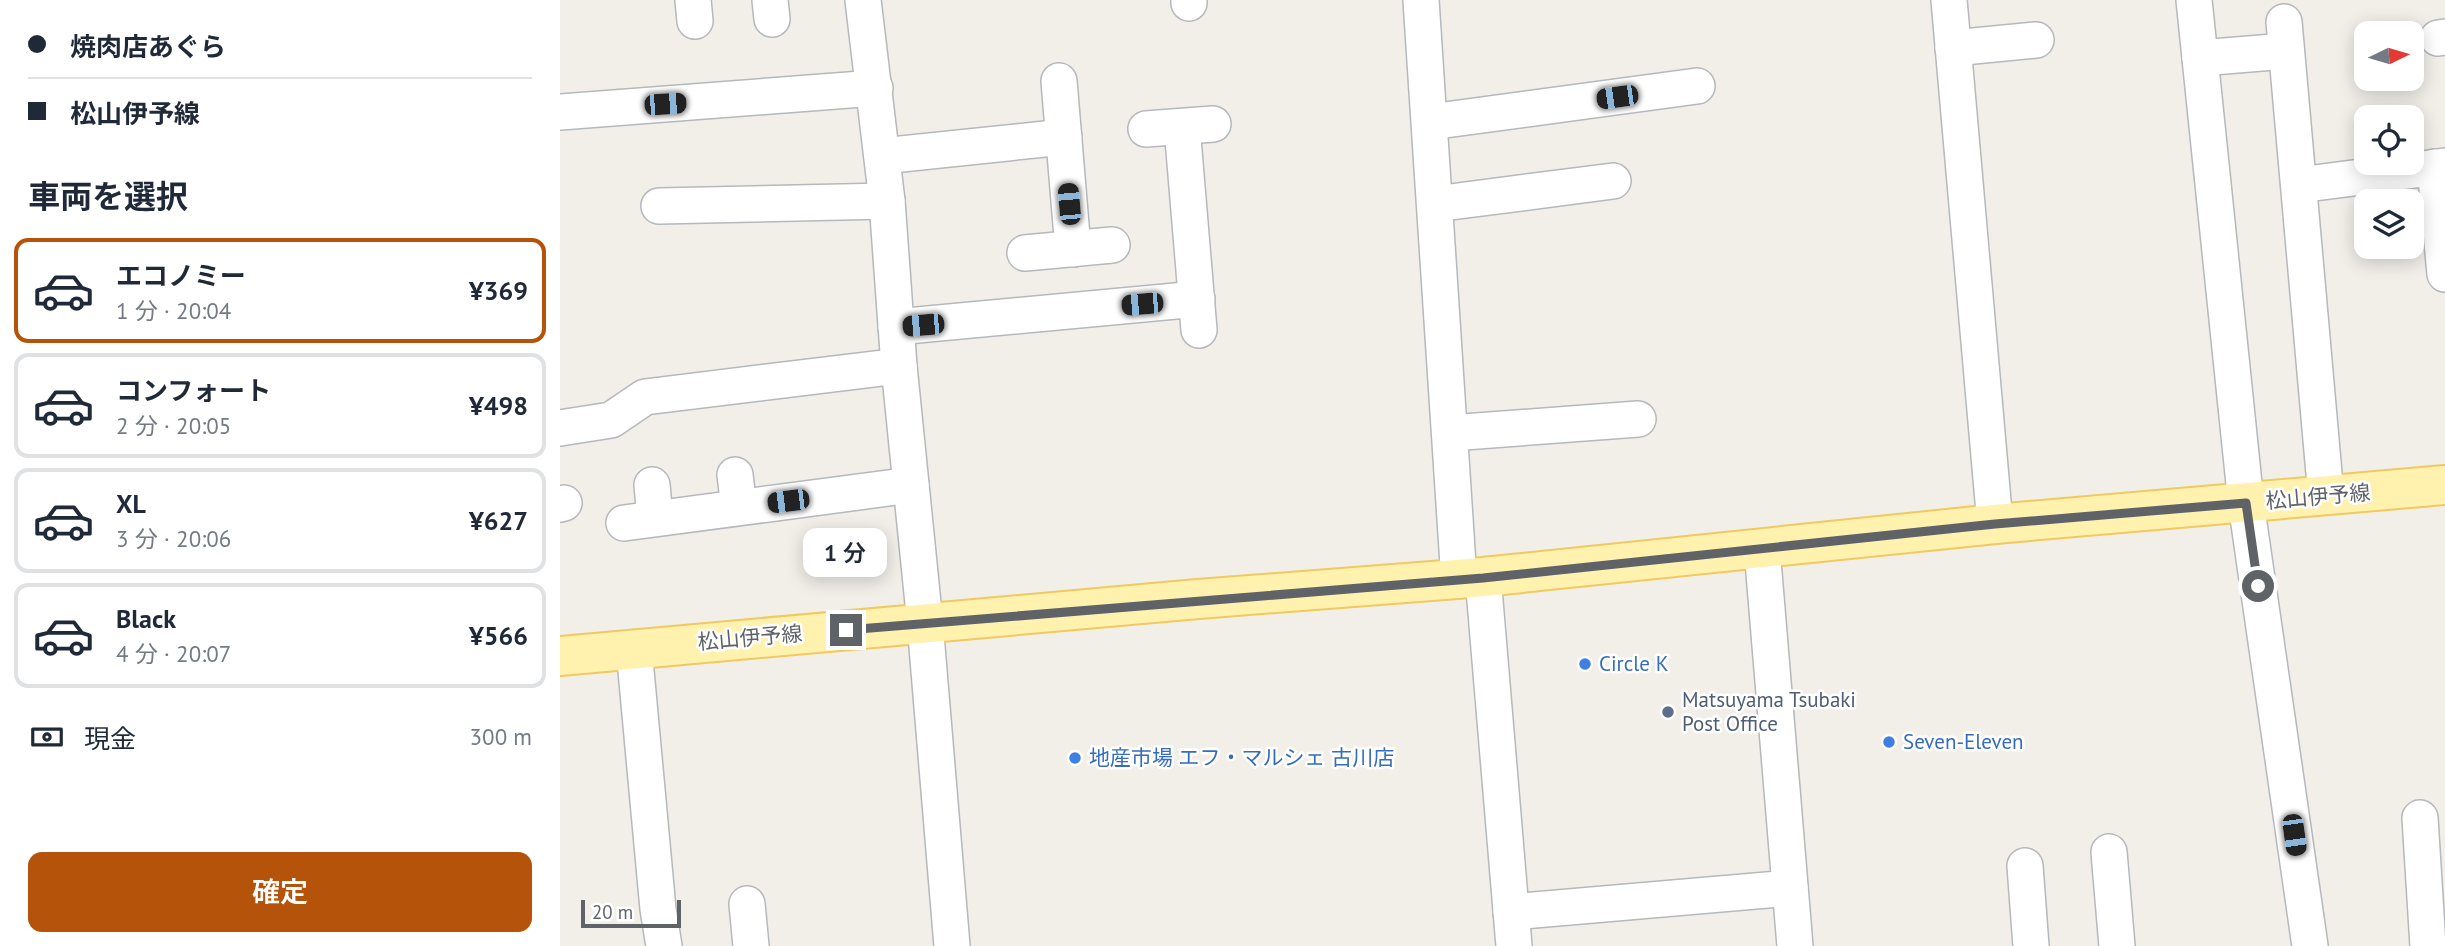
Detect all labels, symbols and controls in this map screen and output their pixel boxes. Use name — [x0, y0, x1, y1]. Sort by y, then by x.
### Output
north arrow — [2354, 21, 2424, 91]
map controls — [2354, 21, 2424, 259]
text: 焼肉店あぐら — [70, 30, 226, 63]
car — [1595, 84, 1640, 110]
car — [644, 92, 687, 116]
text: 松山伊予線 — [70, 97, 200, 130]
button: locate — [2354, 105, 2424, 175]
text: 車両を選択 — [28, 175, 188, 217]
car — [1057, 182, 1082, 226]
button: layers — [2354, 189, 2424, 259]
icon: car — [32, 259, 95, 322]
text: エコノミー — [116, 259, 246, 292]
text: ¥369 — [469, 274, 528, 307]
car — [1121, 292, 1164, 316]
text: 1 分 · 20:04 — [116, 296, 231, 325]
car — [902, 313, 945, 337]
icon: car — [32, 374, 95, 437]
text: コンフォート — [116, 374, 271, 407]
text: ¥498 — [469, 389, 528, 422]
text: 2 分 · 20:05 — [116, 411, 231, 440]
street label: 松山伊予線 — [2264, 478, 2371, 515]
text: XL — [116, 487, 146, 520]
car — [766, 488, 811, 514]
icon: car — [32, 489, 95, 552]
text: ¥627 — [469, 504, 528, 537]
text: 3 分 · 20:06 — [116, 524, 231, 553]
callout: 1 分 — [804, 528, 888, 578]
text: 1 分 — [824, 538, 866, 567]
route start — [2242, 570, 2274, 602]
text: Black — [116, 602, 176, 635]
icon: car — [32, 604, 95, 667]
route end — [830, 614, 862, 646]
text: ¥566 — [469, 619, 528, 652]
street label: 松山伊予線 — [696, 619, 803, 656]
text: 4 分 · 20:07 — [116, 639, 231, 668]
place label: Circle K — [1599, 650, 1669, 677]
marker: Circle K — [1577, 656, 1593, 672]
place label: Matsuyama Tsubaki Post Office — [1682, 686, 1856, 737]
marker: Matsuyama Tsubaki Post Office — [1660, 704, 1676, 720]
icon: cash — [28, 718, 66, 756]
text: 現金 — [84, 722, 136, 755]
text: 300 m — [470, 722, 532, 751]
place label: Seven-Eleven — [1903, 728, 2024, 755]
marker: Seven-Eleven — [1881, 734, 1897, 750]
place label: 地産市場 エフ・マルシェ 古川店 — [1089, 744, 1394, 771]
marker: 地産市場 エフ・マルシェ 古川店 — [1067, 750, 1083, 766]
car — [2281, 813, 2308, 857]
button: 確定 — [28, 852, 532, 932]
scale bar — [581, 897, 681, 929]
text: 20 m — [592, 900, 633, 924]

